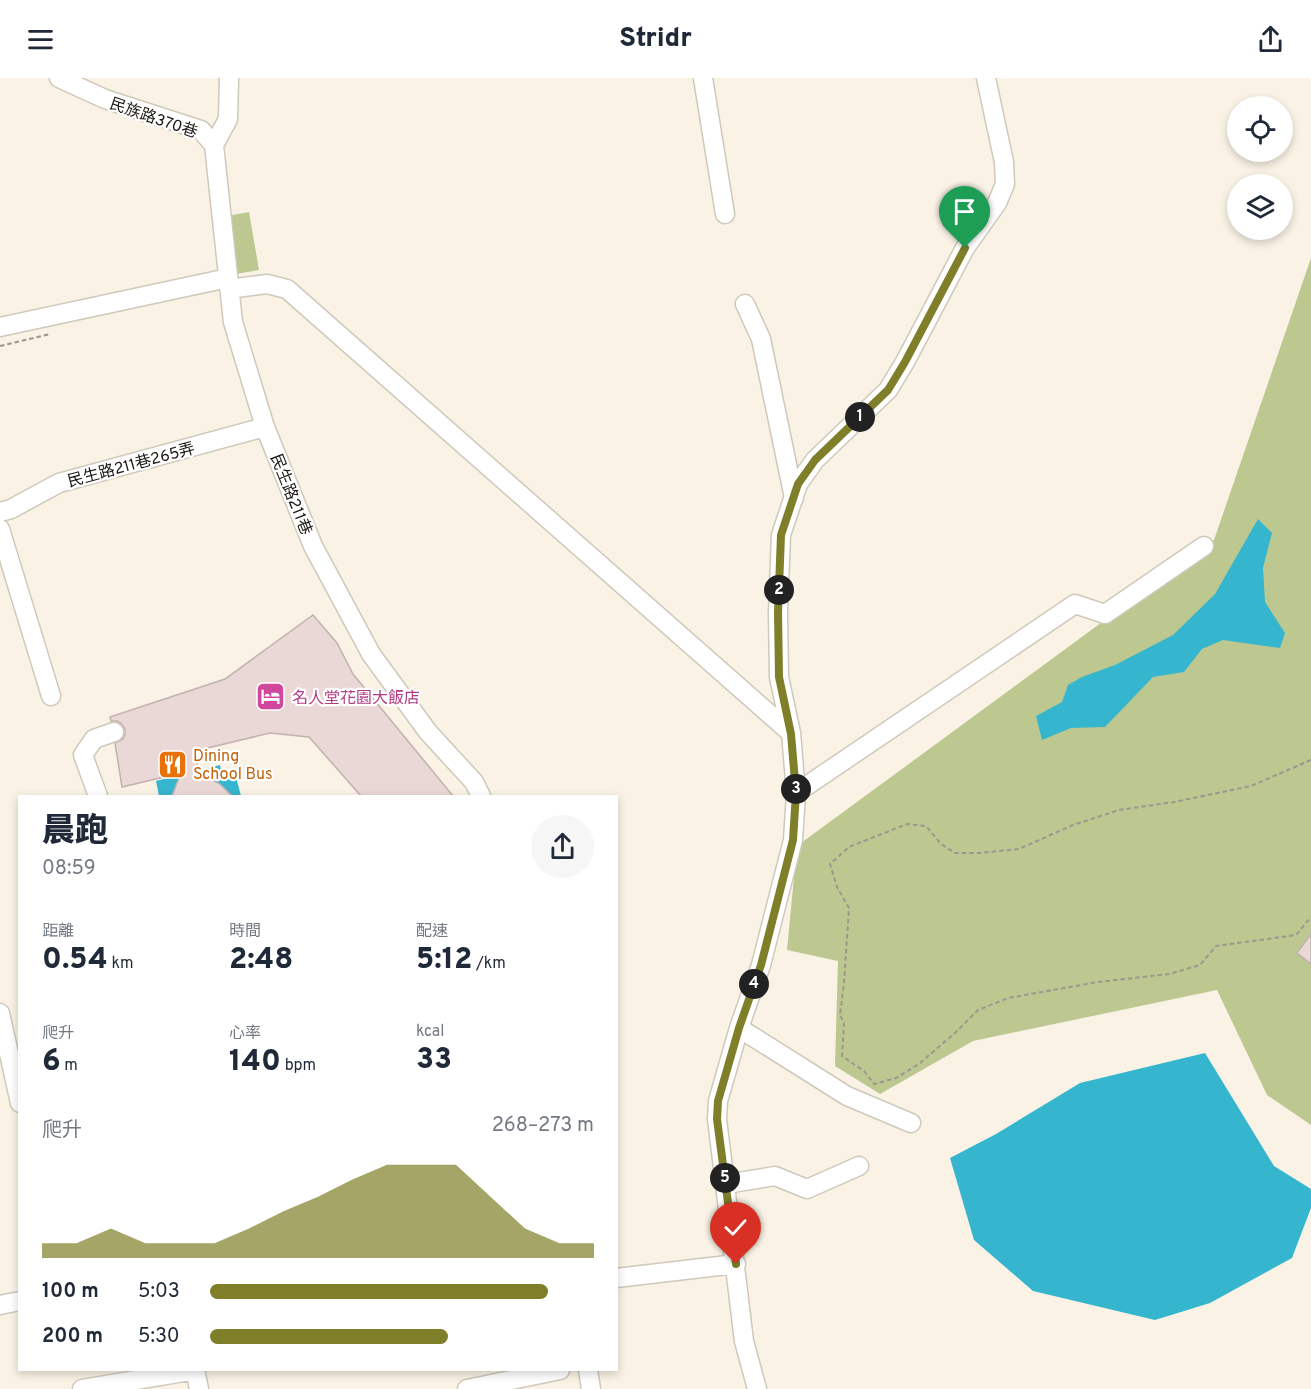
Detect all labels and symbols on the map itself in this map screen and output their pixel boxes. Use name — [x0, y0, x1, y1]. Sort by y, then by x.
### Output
street label: 民族路370巷 — [107, 95, 200, 143]
pin — [939, 186, 990, 248]
pin: 1 — [845, 402, 875, 432]
street label: 民生路211巷265弄 — [66, 439, 197, 493]
street label: 民生路211巷 — [265, 451, 315, 538]
pin: 2 — [764, 575, 794, 605]
hotel icon: 名人堂花園大飯店 — [255, 681, 287, 713]
place label: 名人堂花園大飯店 — [292, 688, 420, 709]
place label: Dining School Bus — [193, 747, 273, 785]
restaurant icon: Dining School Bus — [156, 748, 188, 780]
pin: 3 — [781, 774, 811, 804]
pin: 4 — [739, 969, 769, 999]
pin: 5 — [710, 1163, 740, 1193]
pin — [710, 1202, 761, 1264]

